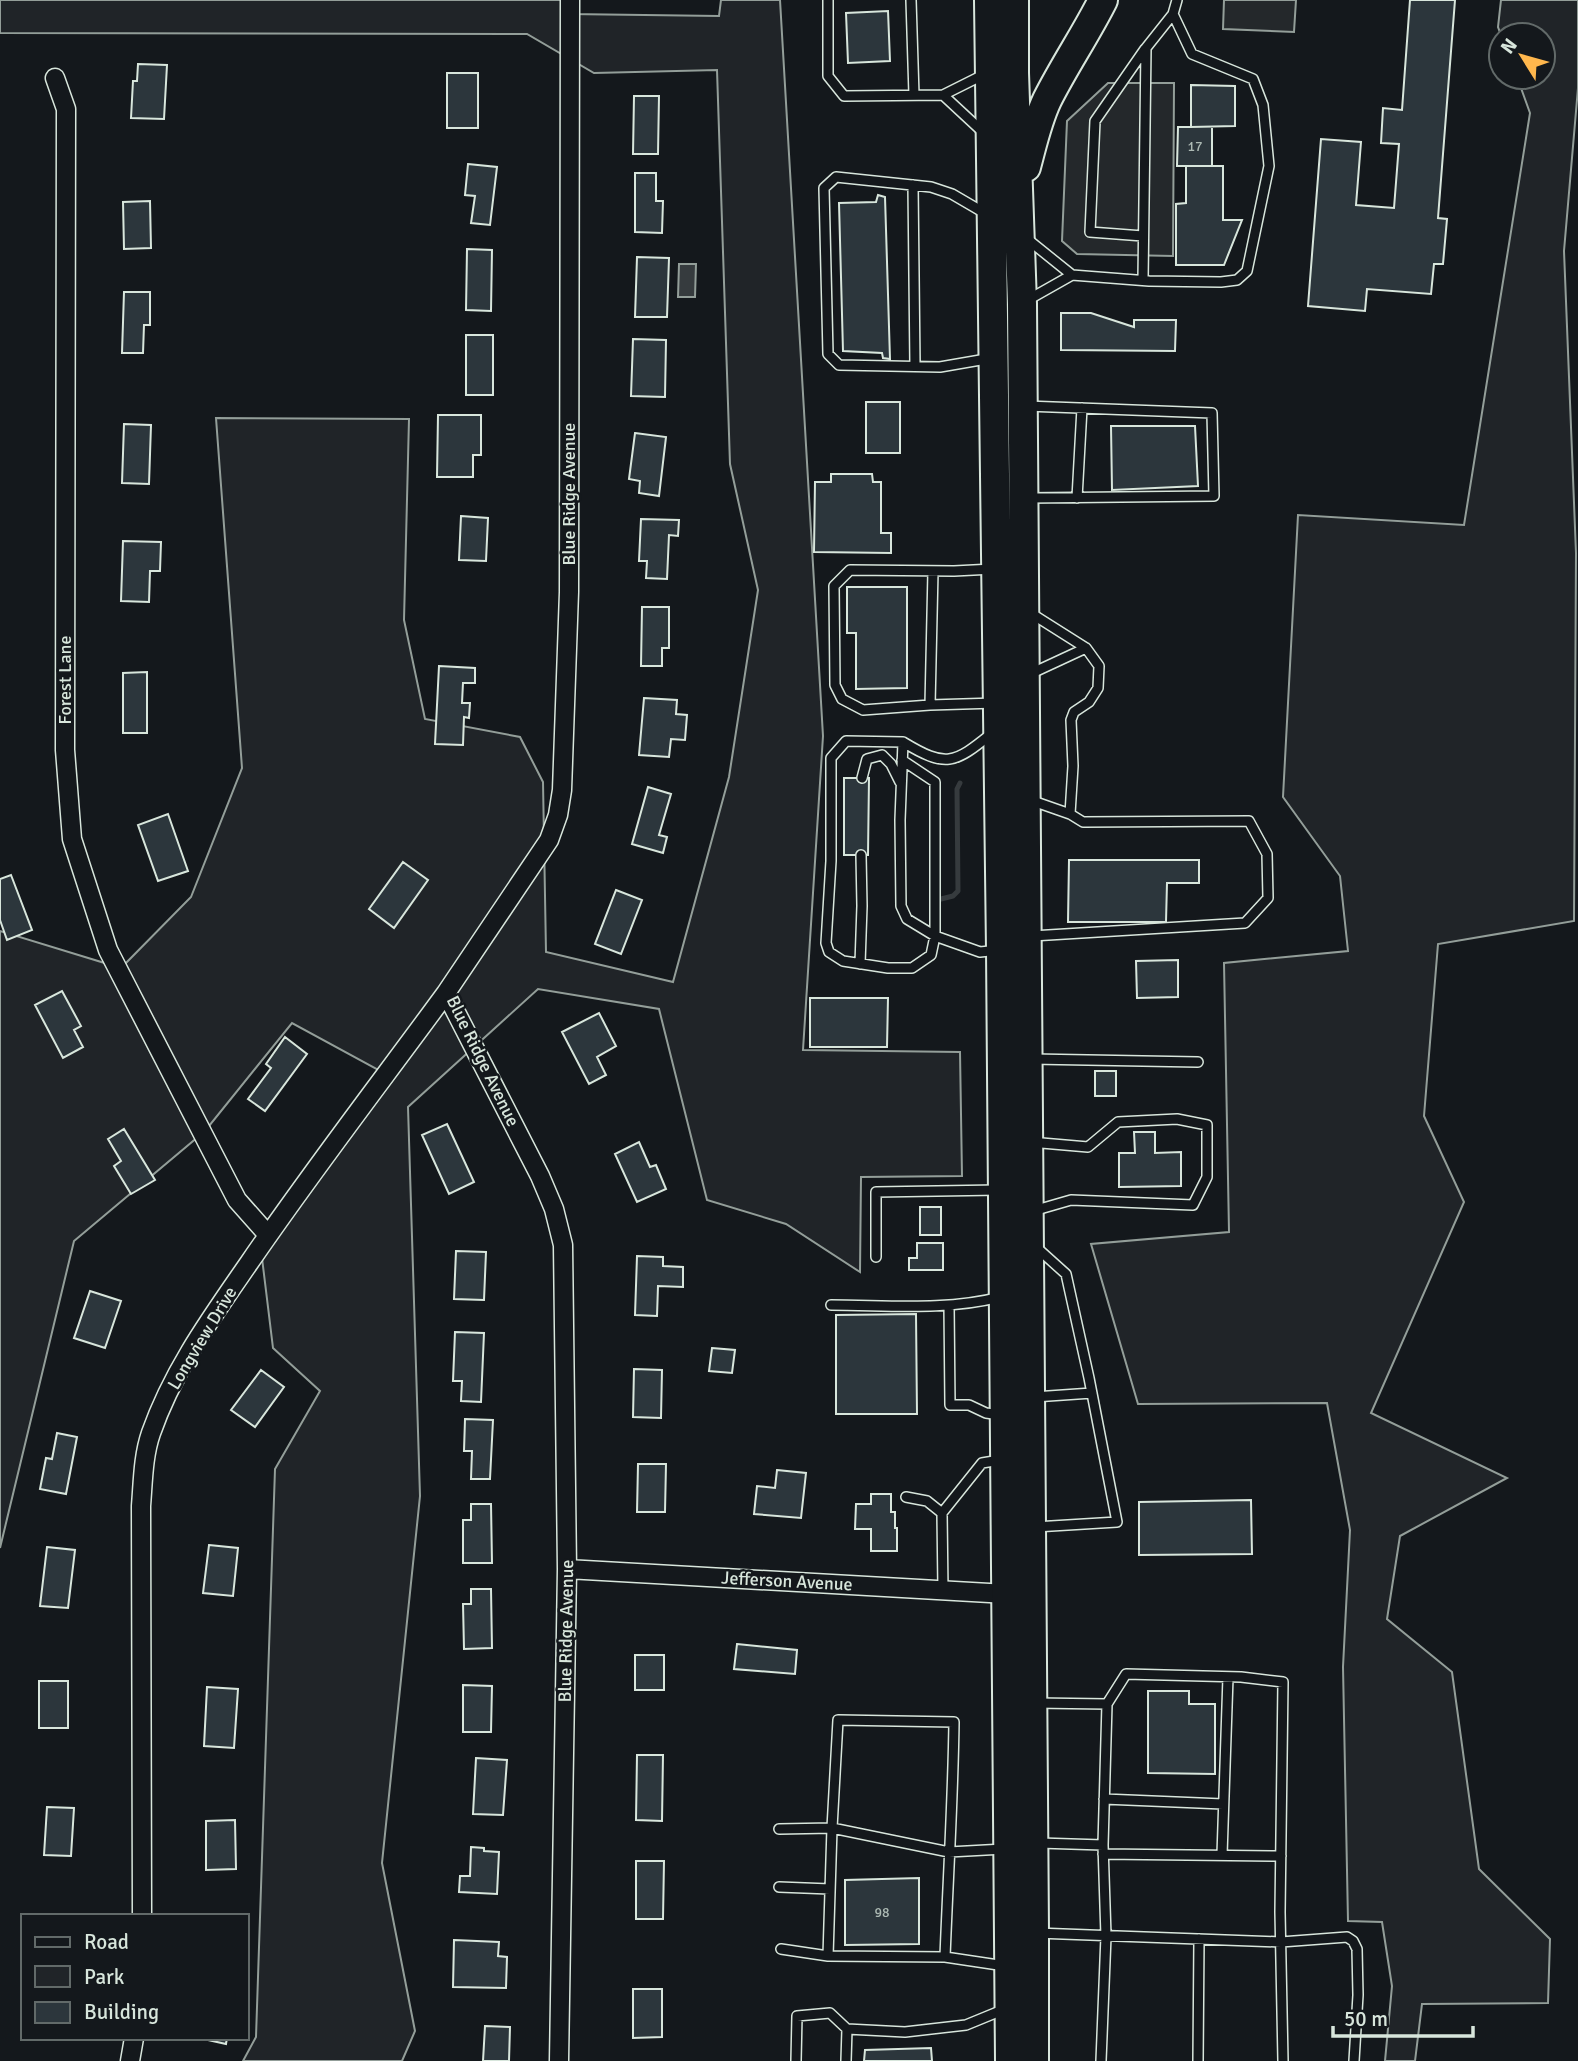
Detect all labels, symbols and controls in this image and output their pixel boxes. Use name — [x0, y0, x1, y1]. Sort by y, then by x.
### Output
north arrow — [1487, 21, 1557, 91]
text: N — [1496, 34, 1523, 59]
house number: 17 — [1187, 138, 1203, 155]
street label: Blue Ridge Avenue — [558, 423, 580, 565]
street label: Forest Lane — [54, 636, 76, 724]
street label: Blue Ridge Avenue — [442, 992, 524, 1130]
street label: Longview Drive — [163, 1282, 241, 1394]
street label: Blue Ridge Avenue — [554, 1559, 578, 1703]
street label: Jefferson Avenue — [721, 1567, 853, 1595]
house number: 98 — [874, 1904, 890, 1921]
legend — [21, 1914, 248, 2040]
text: Road — [84, 1929, 129, 1955]
text: Park — [84, 1964, 125, 1990]
scale bar — [1333, 1994, 1473, 2038]
text: Building — [84, 1999, 159, 2025]
text: 50 m — [1344, 2006, 1388, 2032]

